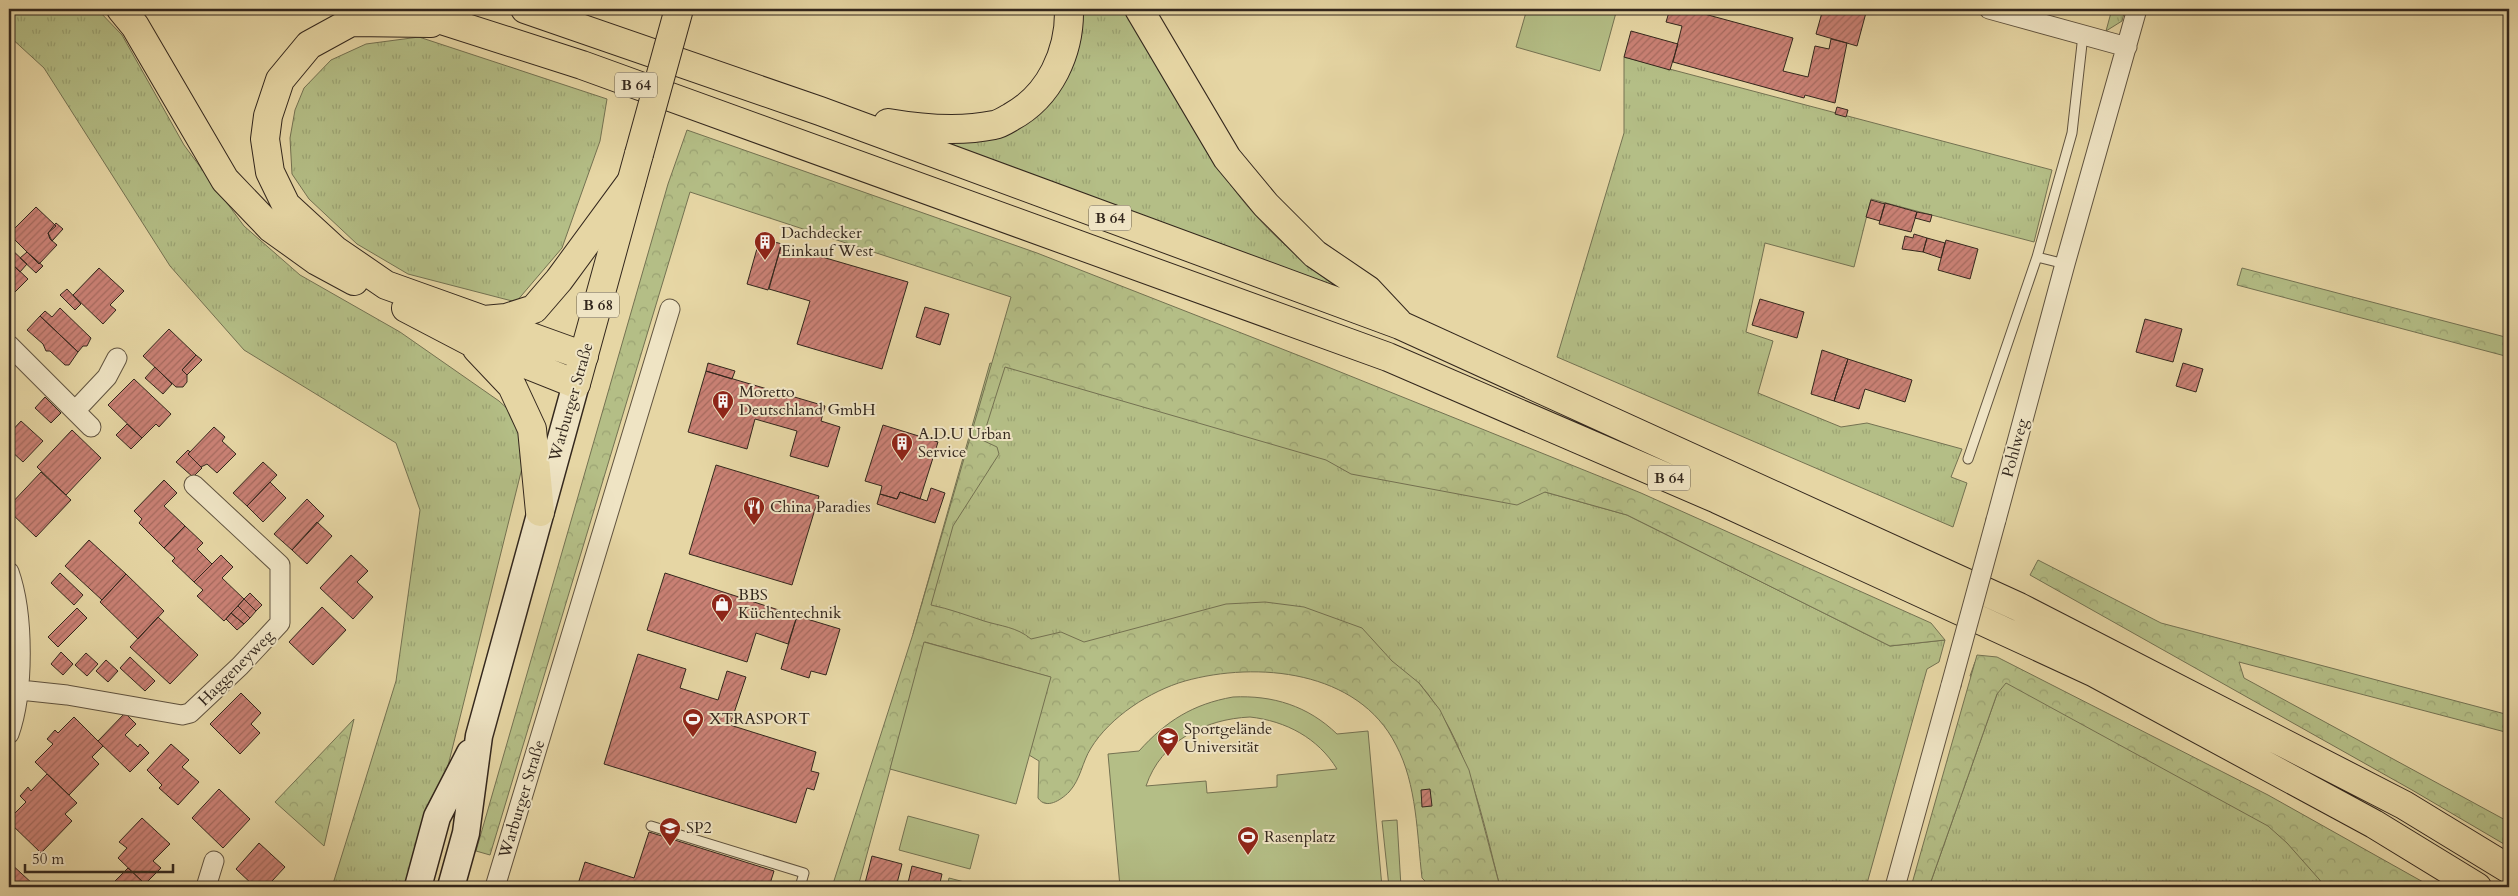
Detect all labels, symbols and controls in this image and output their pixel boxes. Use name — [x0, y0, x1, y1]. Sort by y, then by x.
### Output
road number: B 64 — [615, 72, 657, 98]
road number: B 64 — [1089, 206, 1131, 230]
place label: Dachdecker Einkauf West — [781, 222, 873, 262]
building icon: Dachdecker Einkauf West — [753, 230, 777, 261]
road number: B 68 — [577, 292, 619, 318]
street label: Warburger Straße — [543, 340, 598, 465]
place label: Moretto Deutschland GmbH — [739, 381, 876, 421]
building icon: Moretto Deutschland GmbH — [711, 389, 735, 420]
street label: Pohlweg — [1997, 416, 2033, 480]
place label: A.D.U Urban Service — [918, 423, 1011, 463]
building icon: A.D.U Urban Service — [890, 431, 914, 462]
road number: B 64 — [1648, 466, 1690, 490]
restaurant icon: China Paradies — [742, 495, 766, 526]
place label: China Paradies — [770, 496, 871, 518]
place label: BBS Küchentechnik — [738, 584, 842, 624]
shop icon: BBS Küchentechnik — [710, 592, 734, 623]
street label: Haggeneyweg — [193, 625, 279, 711]
sports icon: XTRASPORT — [681, 707, 705, 738]
place label: XTRASPORT — [709, 708, 810, 730]
place label: Sportgelände Universität — [1184, 718, 1272, 758]
school or university icon: Sportgelände Universität — [1156, 726, 1180, 757]
street label: Warburger Straße — [493, 737, 550, 862]
school or university icon: SP2 — [658, 816, 682, 847]
place label: SP2 — [686, 817, 712, 839]
sports icon: Rasenplatz — [1236, 825, 1260, 856]
place label: Rasenplatz — [1264, 826, 1335, 848]
scale bar — [25, 841, 172, 873]
text: 50 m — [32, 849, 64, 869]

